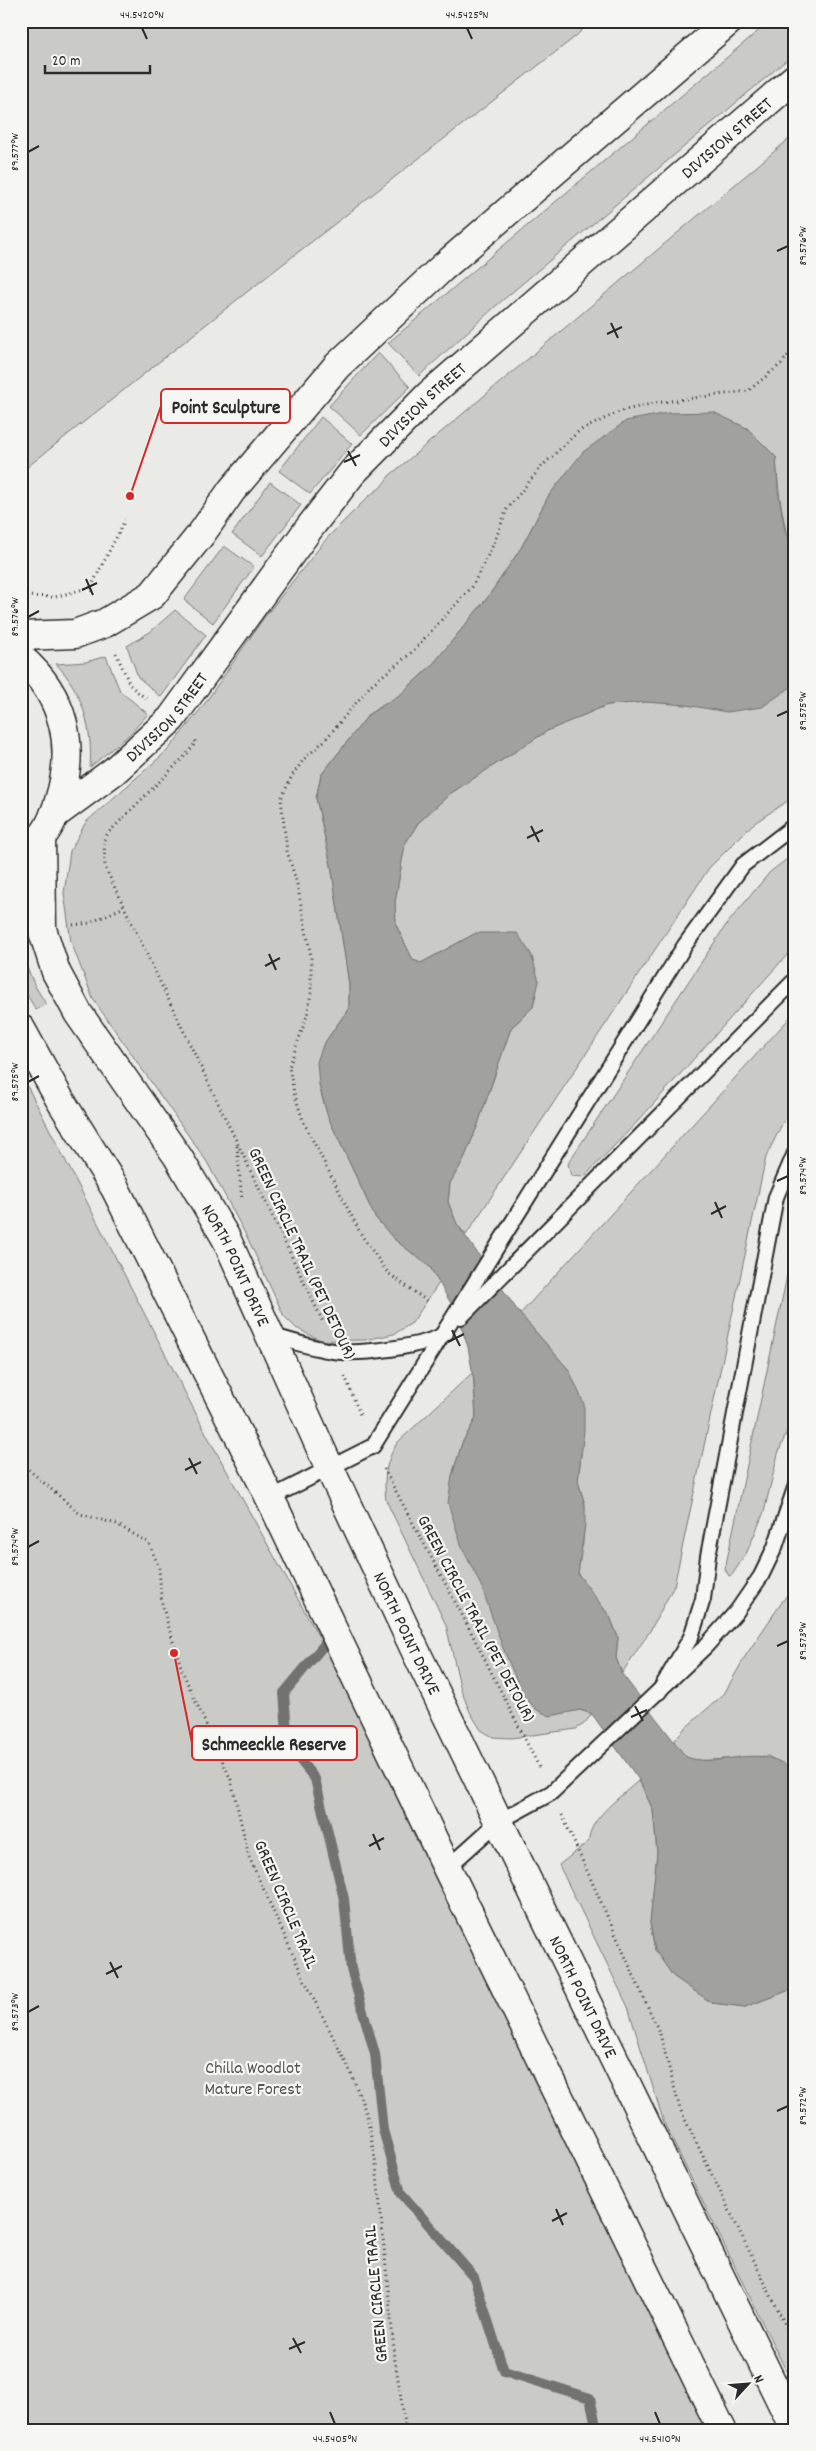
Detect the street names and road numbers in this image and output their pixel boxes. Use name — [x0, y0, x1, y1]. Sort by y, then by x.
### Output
street label: DIVISION STREET — [677, 93, 779, 186]
street label: DIVISION STREET — [374, 358, 473, 454]
street label: DIVISION STREET — [121, 668, 216, 769]
street label: GREEN CIRCLE TRAIL (PET DETOUR) — [241, 1144, 361, 1364]
street label: NORTH POINT DRIVE — [194, 1200, 274, 1331]
street label: GREEN CIRCLE TRAIL (PET DETOUR) — [410, 1511, 540, 1727]
street label: NORTH POINT DRIVE — [365, 1569, 445, 1700]
street label: GREEN CIRCLE TRAIL — [246, 1837, 323, 1974]
street label: NORTH POINT DRIVE — [541, 1932, 622, 2063]
street label: GREEN CIRCLE TRAIL — [359, 2223, 396, 2363]

